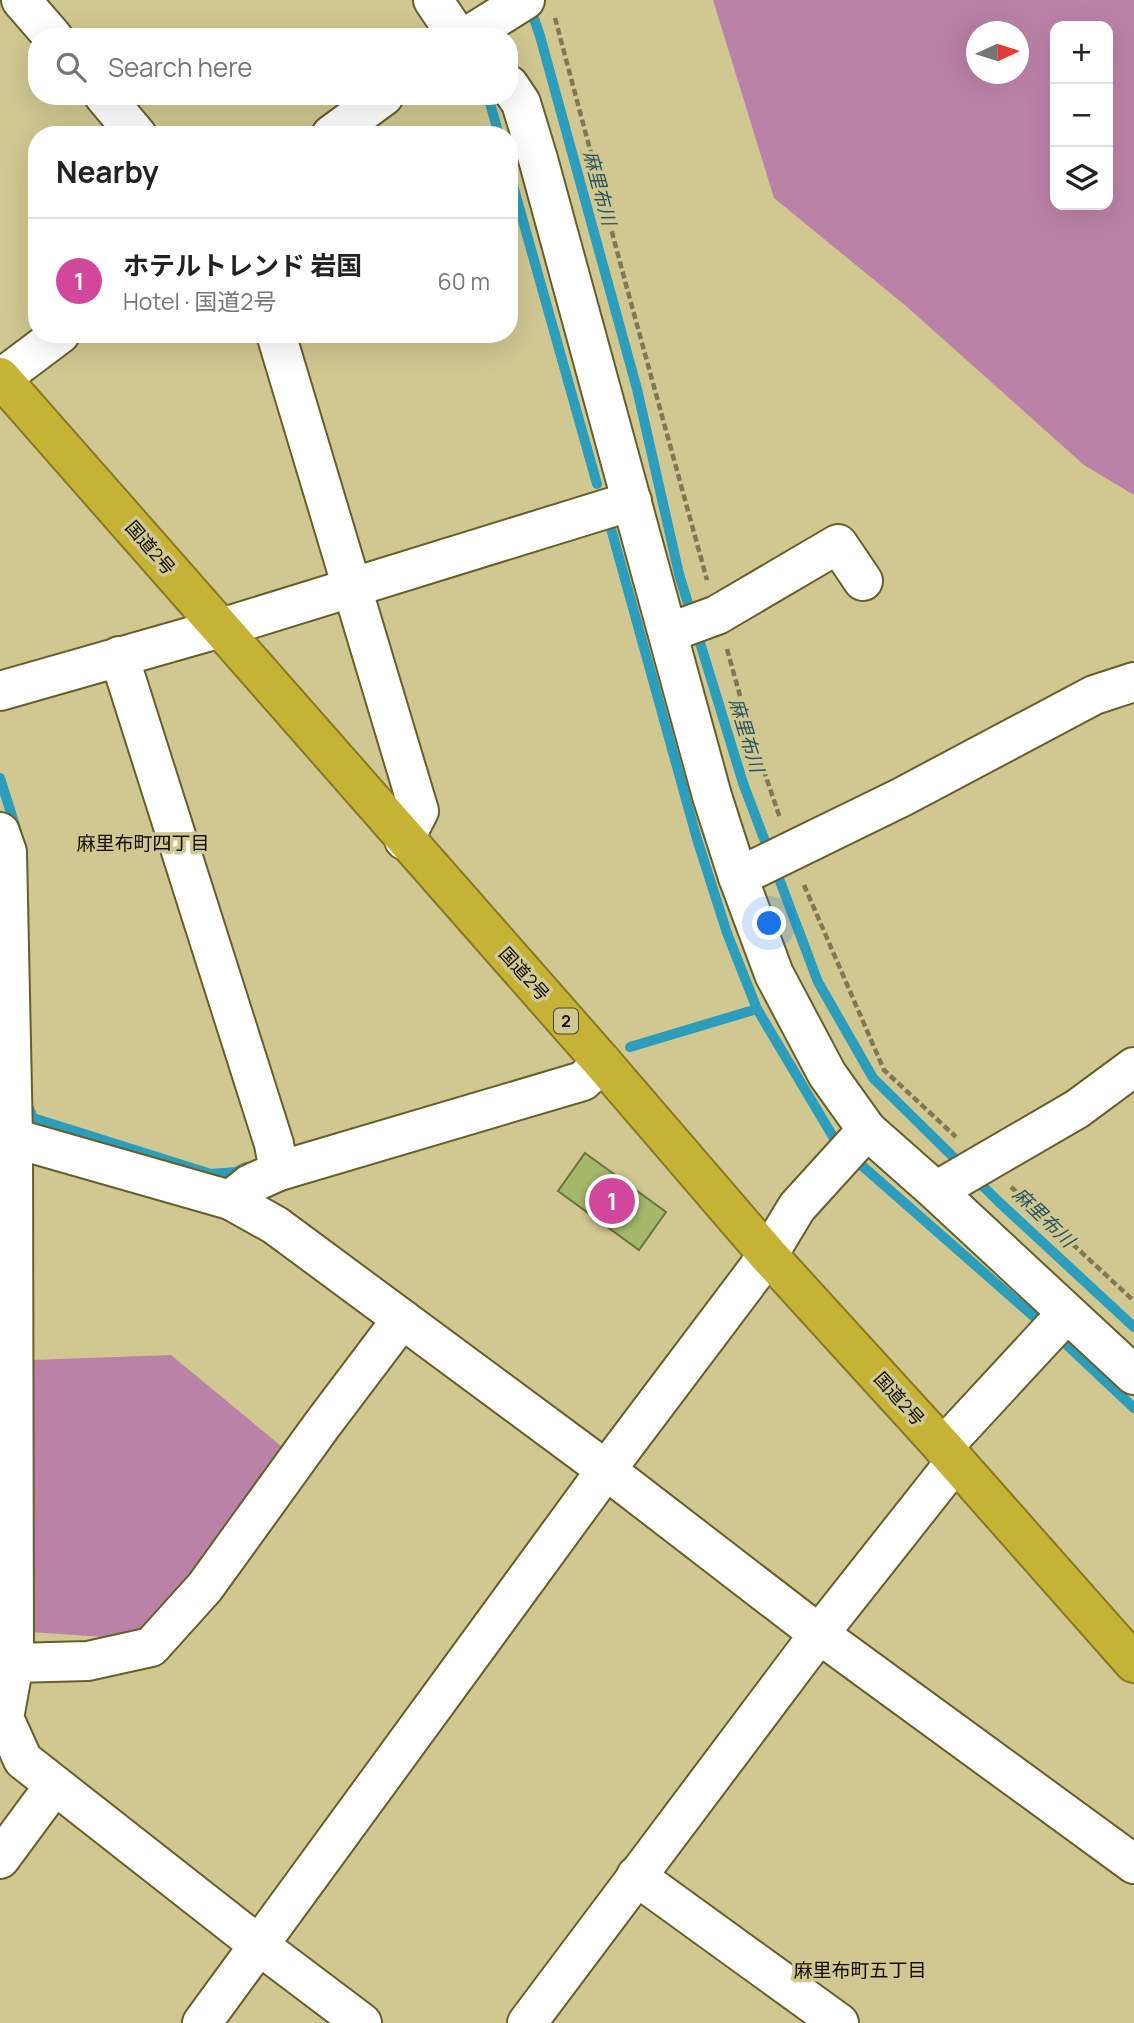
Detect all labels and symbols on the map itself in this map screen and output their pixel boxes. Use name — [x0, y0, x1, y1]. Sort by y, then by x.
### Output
north arrow — [966, 21, 1029, 84]
water label: 麻里布川 — [578, 148, 623, 230]
street label: 国道2号 — [121, 515, 181, 579]
water label: 麻里布川 — [723, 695, 771, 777]
district label: 麻里布町四丁目 — [76, 830, 210, 856]
your location — [752, 906, 786, 940]
street label: 国道2号 — [494, 941, 555, 1005]
road number: 2 — [554, 1009, 578, 1034]
pin: 1 — [589, 1175, 635, 1227]
water label: 麻里布川 — [1008, 1181, 1082, 1254]
street label: 国道2号 — [869, 1366, 930, 1430]
district label: 麻里布町五丁目 — [793, 1957, 927, 1983]

